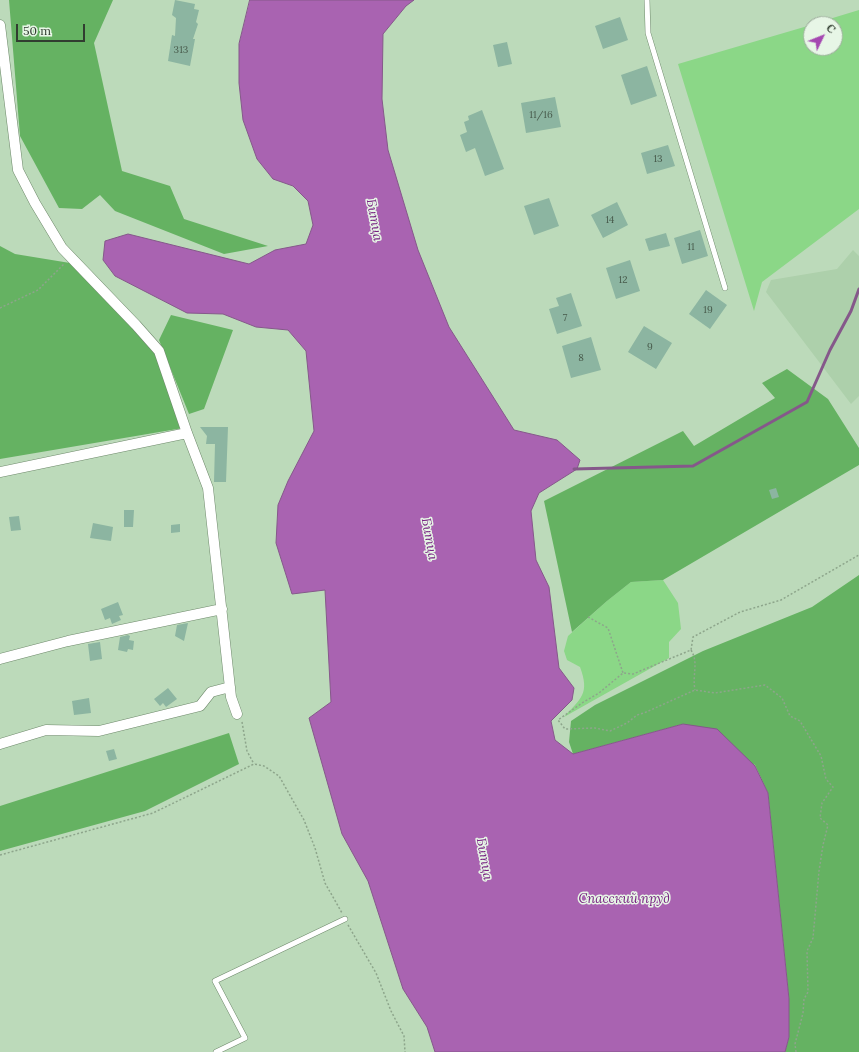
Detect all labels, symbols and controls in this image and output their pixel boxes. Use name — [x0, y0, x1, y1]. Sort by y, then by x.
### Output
scale bar — [18, 16, 87, 42]
north arrow — [803, 16, 843, 56]
text: С — [823, 21, 839, 36]
text: 50 m — [23, 23, 51, 38]
house number: 313 — [174, 44, 188, 56]
house number: 11/16 — [529, 109, 553, 121]
house number: 13 — [653, 153, 663, 165]
water label: Битца — [363, 198, 385, 242]
house number: 14 — [605, 214, 615, 226]
house number: 11 — [687, 241, 695, 253]
house number: 12 — [618, 274, 628, 286]
house number: 19 — [703, 304, 713, 316]
house number: 7 — [563, 312, 567, 324]
house number: 9 — [647, 341, 653, 353]
house number: 8 — [578, 352, 584, 364]
water label: Битца — [418, 517, 440, 561]
water label: Битца — [473, 837, 495, 881]
water label: Спасский пруд — [578, 891, 670, 907]

